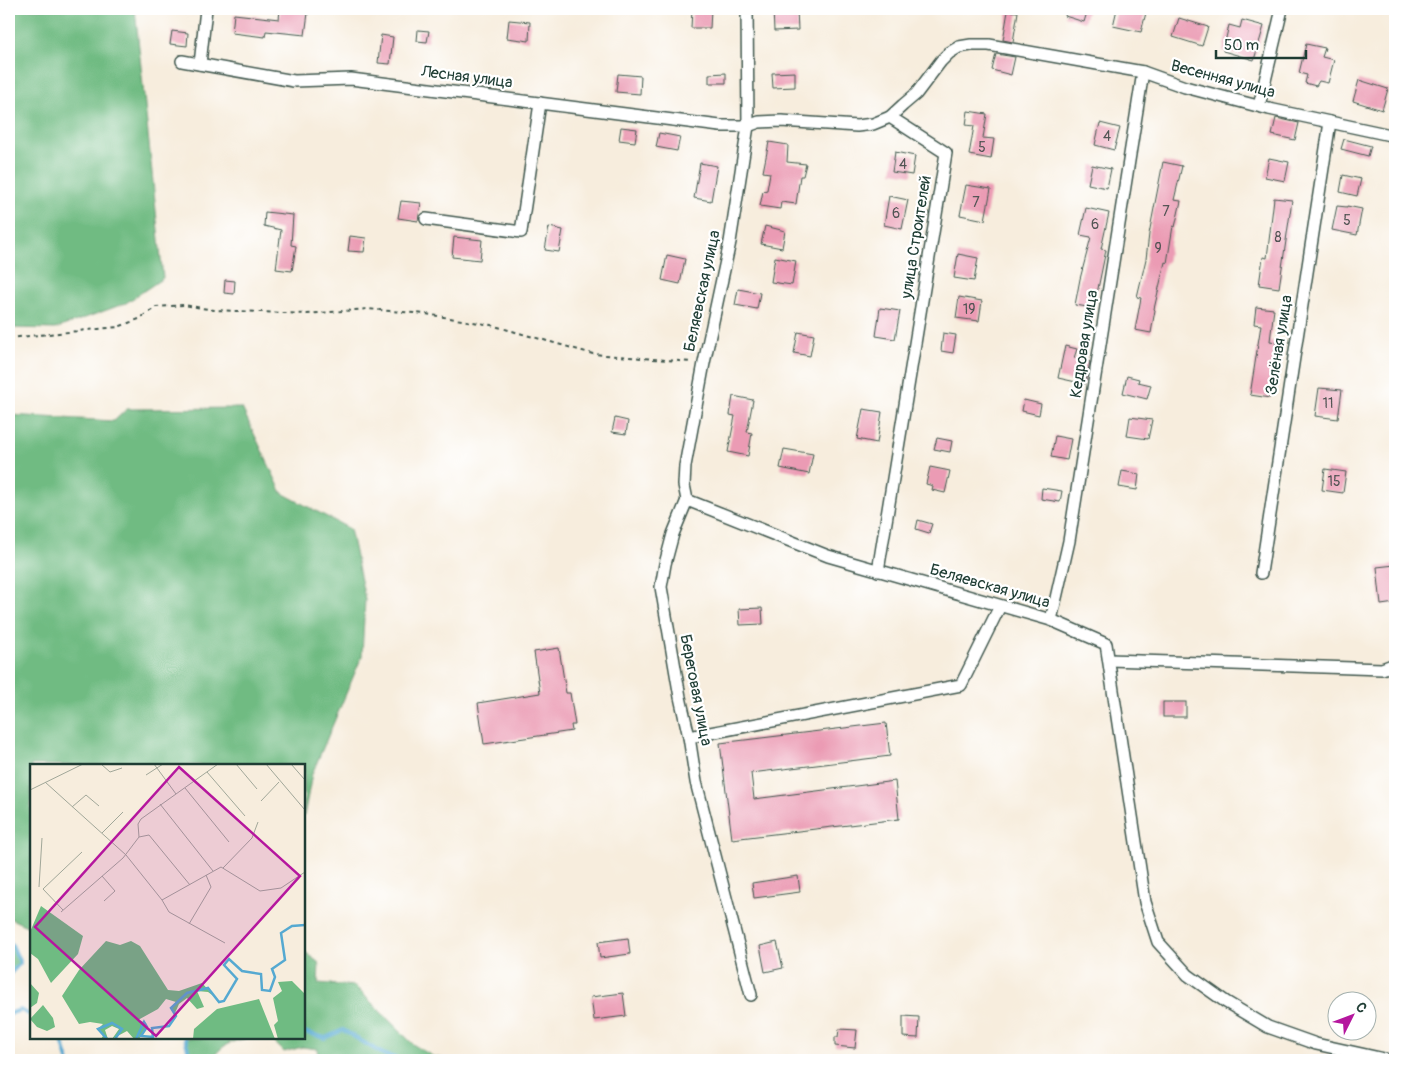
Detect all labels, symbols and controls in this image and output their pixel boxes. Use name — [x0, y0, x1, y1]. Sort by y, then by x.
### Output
scale bar — [1216, 28, 1306, 60]
text: 50 m — [1224, 36, 1259, 55]
street label: Весенняя улица — [1169, 55, 1277, 103]
street label: Лесная улица — [419, 61, 514, 93]
house number: 4 — [1103, 128, 1111, 145]
house number: 5 — [978, 139, 986, 156]
house number: 4 — [899, 156, 907, 173]
street label: улица Строителей — [896, 174, 936, 301]
house number: 7 — [972, 194, 980, 211]
house number: 7 — [1162, 203, 1170, 220]
house number: 6 — [892, 205, 900, 222]
house number: 5 — [1343, 212, 1351, 229]
house number: 6 — [1091, 216, 1099, 233]
street label: Беляевская улица — [679, 228, 725, 354]
house number: 8 — [1274, 229, 1282, 246]
house number: 9 — [1154, 240, 1162, 257]
street label: Кедровая улица — [1066, 289, 1102, 399]
street label: Зелёная улица — [1261, 294, 1297, 396]
house number: 19 — [963, 301, 975, 318]
house number: 11 — [1323, 395, 1333, 412]
house number: 15 — [1327, 473, 1341, 490]
street label: Беляевская улица — [928, 559, 1052, 613]
street label: Береговая улица — [675, 633, 717, 747]
inset map — [30, 764, 305, 1039]
north arrow — [1326, 992, 1376, 1042]
text: С — [1352, 999, 1371, 1017]

